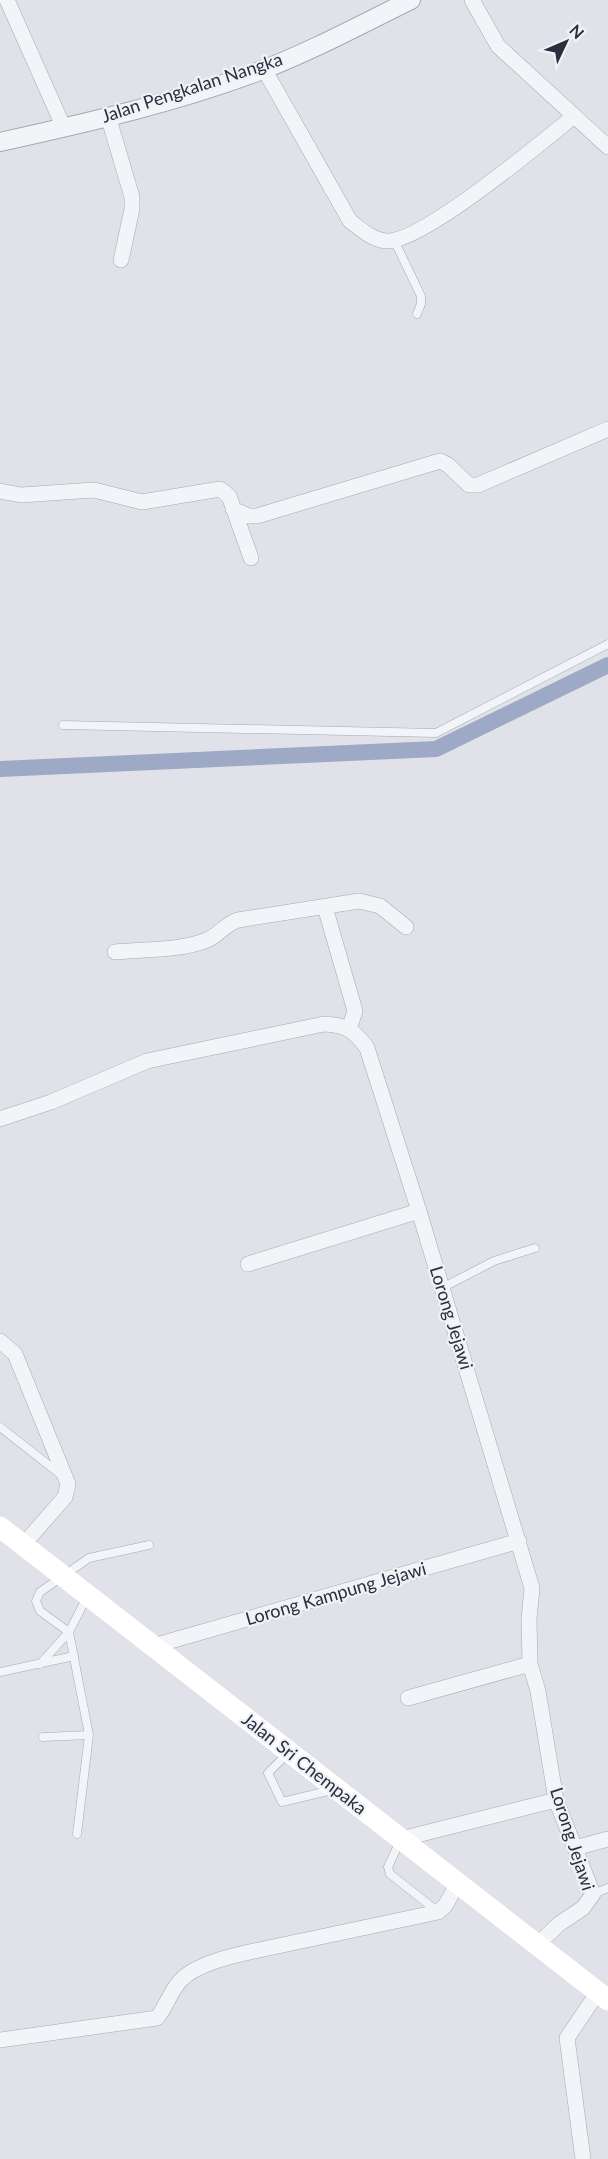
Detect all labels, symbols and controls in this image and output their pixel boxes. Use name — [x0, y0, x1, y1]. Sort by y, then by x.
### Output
north arrow — [536, 12, 596, 72]
text: N — [566, 20, 588, 42]
street label: Jalan Pengkalan Nangka — [98, 47, 285, 127]
street label: Lorong Jejawi — [426, 1263, 478, 1372]
street label: Lorong Kampung Jejawi — [243, 1557, 429, 1629]
street label: Jalan Sri Chempaka — [238, 1708, 372, 1819]
street label: Lorong Jejawi — [546, 1784, 600, 1893]

